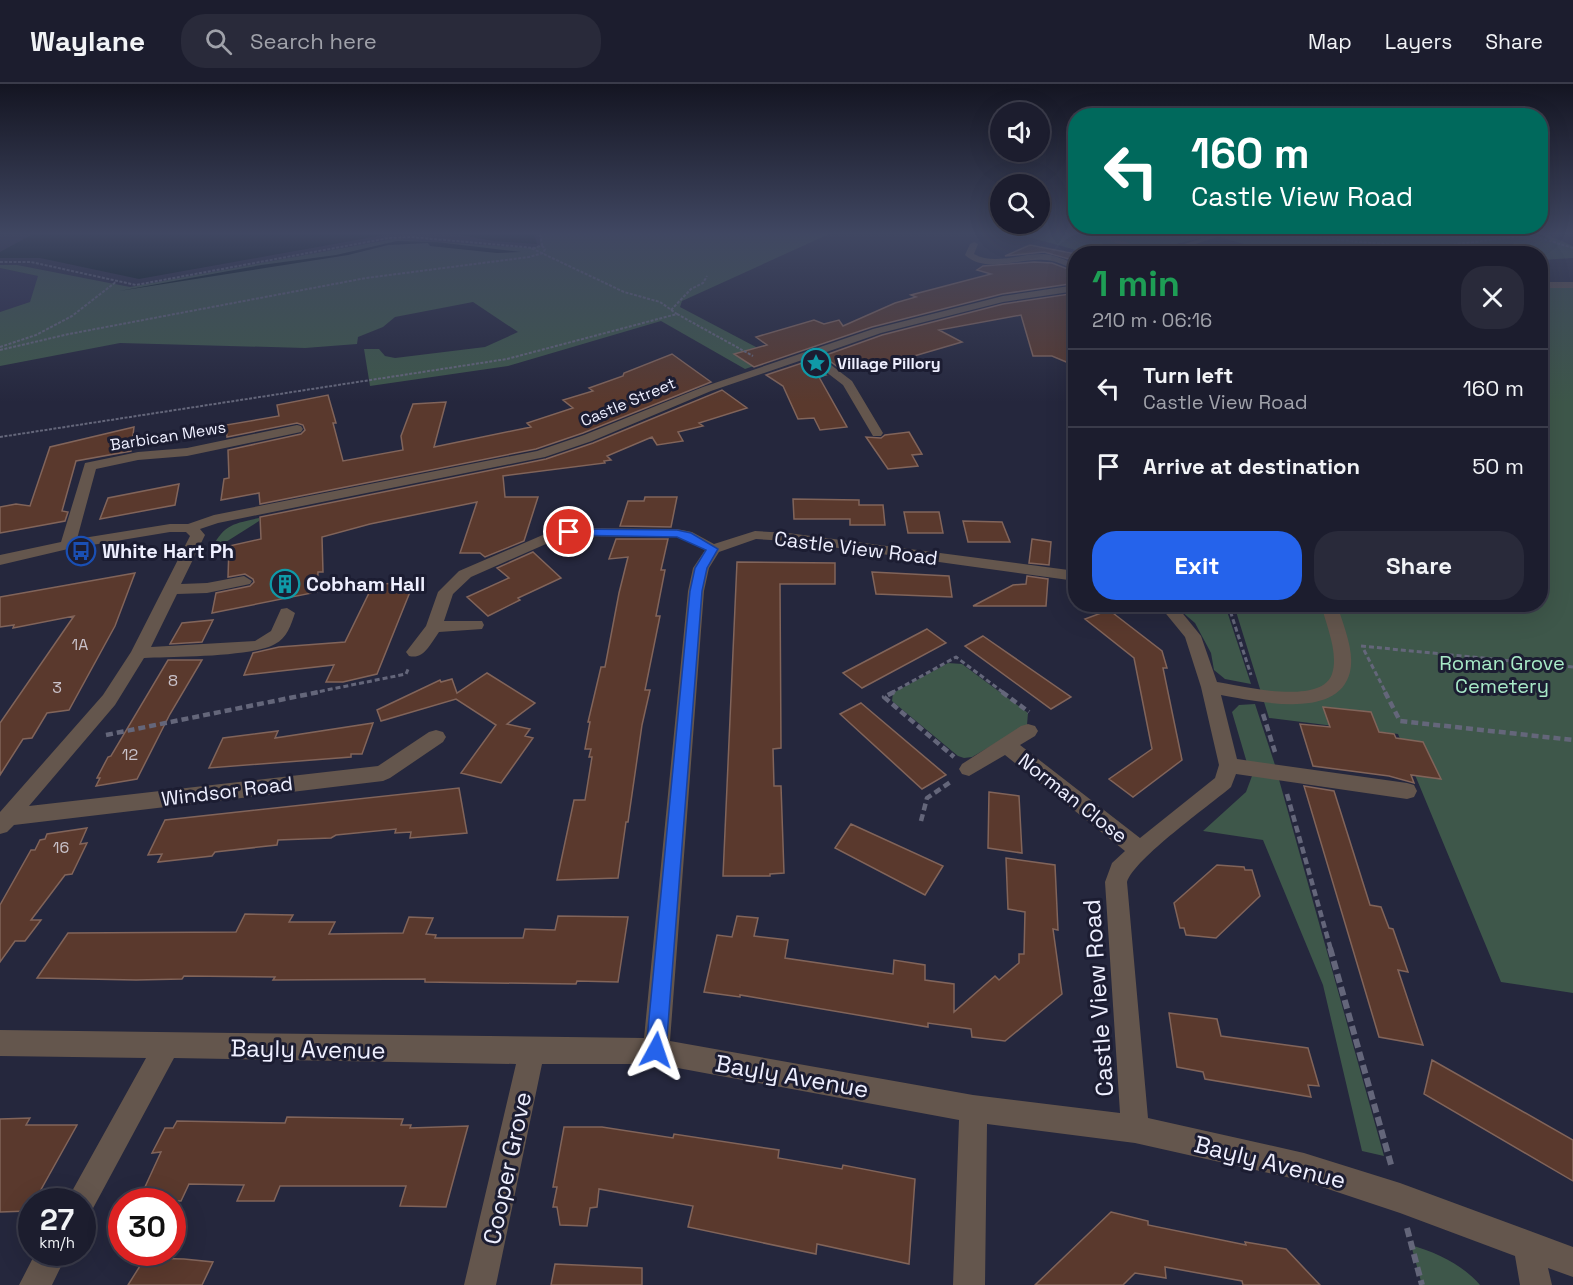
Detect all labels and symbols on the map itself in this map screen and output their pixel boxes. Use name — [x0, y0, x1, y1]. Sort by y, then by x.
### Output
place icon: Village Pillory — [800, 347, 832, 379]
place label: Village Pillory — [837, 353, 941, 374]
street label: Castle Street — [577, 373, 679, 431]
street label: Barbican Mews — [109, 416, 227, 456]
pin — [543, 506, 594, 557]
street label: Castle View Road — [773, 525, 939, 571]
bus stop icon: White Hart Ph — [65, 535, 97, 567]
place label: White Hart Ph — [102, 538, 234, 564]
building icon: Cobham Hall — [269, 568, 301, 600]
place label: Cobham Hall — [306, 571, 425, 597]
house number: 1A — [72, 634, 88, 655]
park label: Roman Grove Cemetery — [1439, 650, 1565, 699]
house number: 8 — [168, 670, 178, 691]
house number: 3 — [52, 677, 62, 698]
house number: 12 — [122, 744, 138, 765]
street label: Norman Close — [1013, 747, 1133, 849]
street label: Windsor Road — [160, 770, 294, 812]
house number: 16 — [53, 837, 69, 858]
street label: Castle View Road — [1076, 898, 1120, 1098]
position arrow — [624, 1018, 688, 1082]
street label: Bayly Avenue — [230, 1032, 386, 1066]
street label: Bayly Avenue — [713, 1047, 871, 1105]
street label: Cooper Grove — [476, 1089, 538, 1247]
street label: Bayly Avenue — [1191, 1128, 1349, 1196]
speed limit sign: 30 — [108, 1188, 186, 1266]

